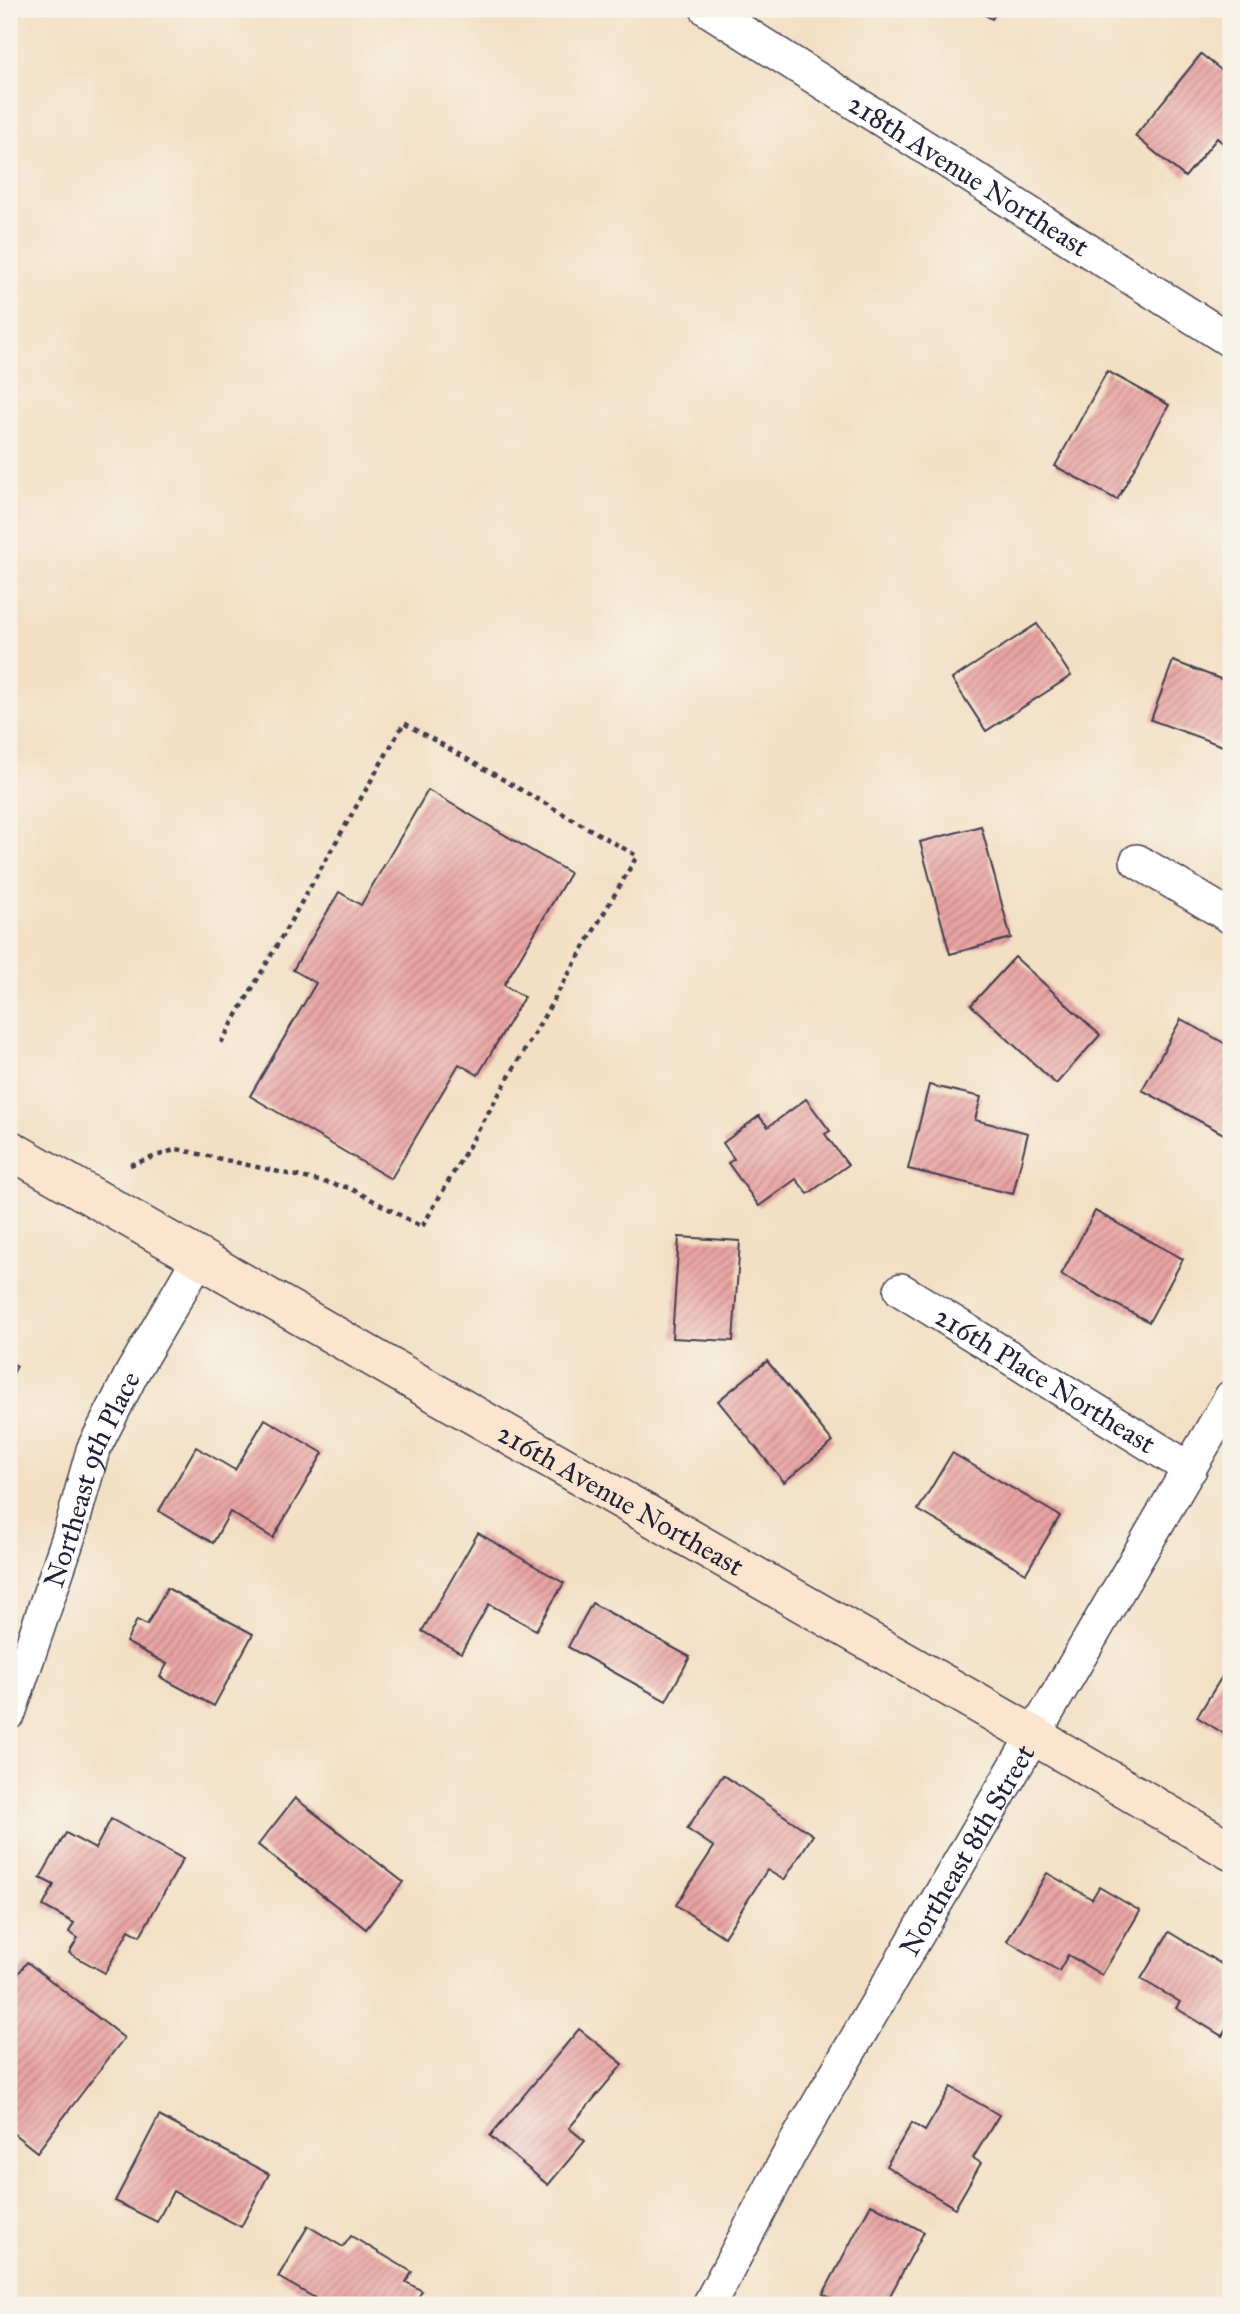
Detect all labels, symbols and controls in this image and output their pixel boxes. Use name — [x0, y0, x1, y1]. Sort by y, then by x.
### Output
street label: 218th Avenue Northeast — [842, 86, 1096, 265]
street label: 216th Place Northeast — [929, 1299, 1162, 1461]
street label: Northeast 9th Place — [36, 1366, 148, 1592]
street label: 216th Avenue Northeast — [491, 1415, 750, 1584]
street label: Northeast 8th Street — [892, 1738, 1043, 1962]

